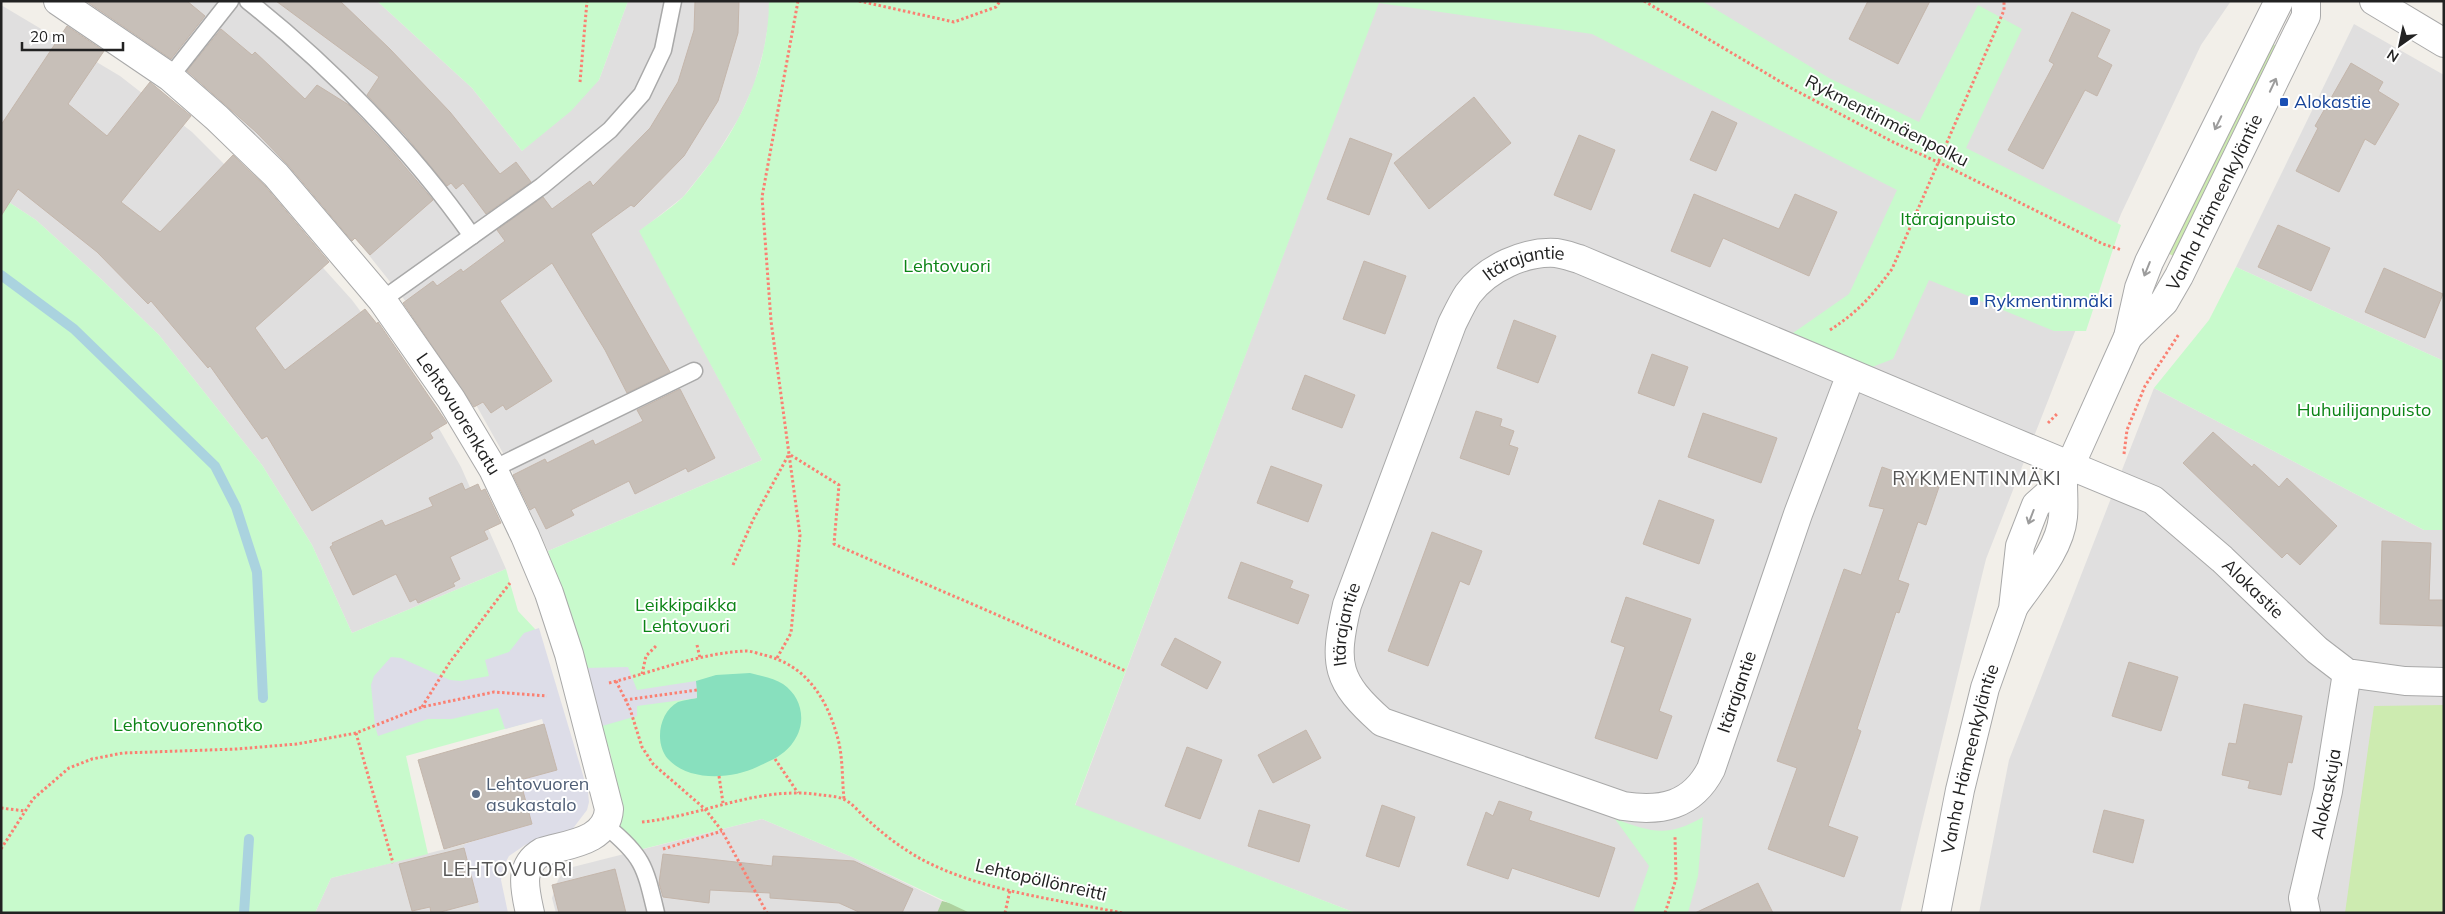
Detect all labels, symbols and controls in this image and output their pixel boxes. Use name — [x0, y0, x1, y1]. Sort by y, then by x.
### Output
scale bar — [22, 20, 124, 52]
north arrow — [2375, 20, 2425, 70]
text: 20 m — [30, 27, 65, 46]
text: N — [2384, 45, 2402, 66]
street label: Rykmentinmäenpolku — [1802, 69, 1973, 172]
one-way arrow — [2269, 78, 2279, 93]
place label: Alokastie — [2294, 90, 2371, 113]
marker: Alokastie — [2278, 96, 2290, 108]
street label: Vanha Hämeenkyläntie — [2161, 110, 2267, 295]
one-way arrow — [2213, 115, 2222, 130]
park label: Itärajanpuisto — [1900, 207, 2016, 230]
street label: Itärajantie — [1478, 241, 1567, 286]
park label: Lehtovuori — [903, 254, 991, 277]
one-way arrow — [2142, 261, 2151, 276]
place label: Rykmentinmäki — [1984, 289, 2113, 312]
marker: Rykmentinmäki — [1968, 295, 1980, 307]
street label: Lehtovuorenkatu — [411, 348, 506, 479]
park label: Huhuilijanpuisto — [2297, 398, 2431, 421]
district label: RYKMENTINMÄKI — [1892, 466, 2062, 490]
one-way arrow — [2026, 509, 2035, 524]
street label: Alokastie — [2218, 553, 2289, 623]
street label: Itärajantie — [1328, 579, 1365, 668]
park label: Leikkipaikka Lehtovuori — [635, 593, 737, 637]
street label: Itärajantie — [1712, 648, 1761, 736]
street label: Vanha Hämeenkyläntie — [1936, 661, 2004, 855]
park label: Lehtovuorennotko — [113, 713, 263, 736]
street label: Alokaskuja — [2305, 747, 2346, 841]
place label: Lehtovuoren asukastalo — [486, 772, 589, 816]
marker: Lehtovuoren asukastalo — [470, 788, 482, 800]
street label: Lehtopöllönreitti — [973, 853, 1109, 906]
district label: LEHTOVUORI — [443, 857, 573, 881]

